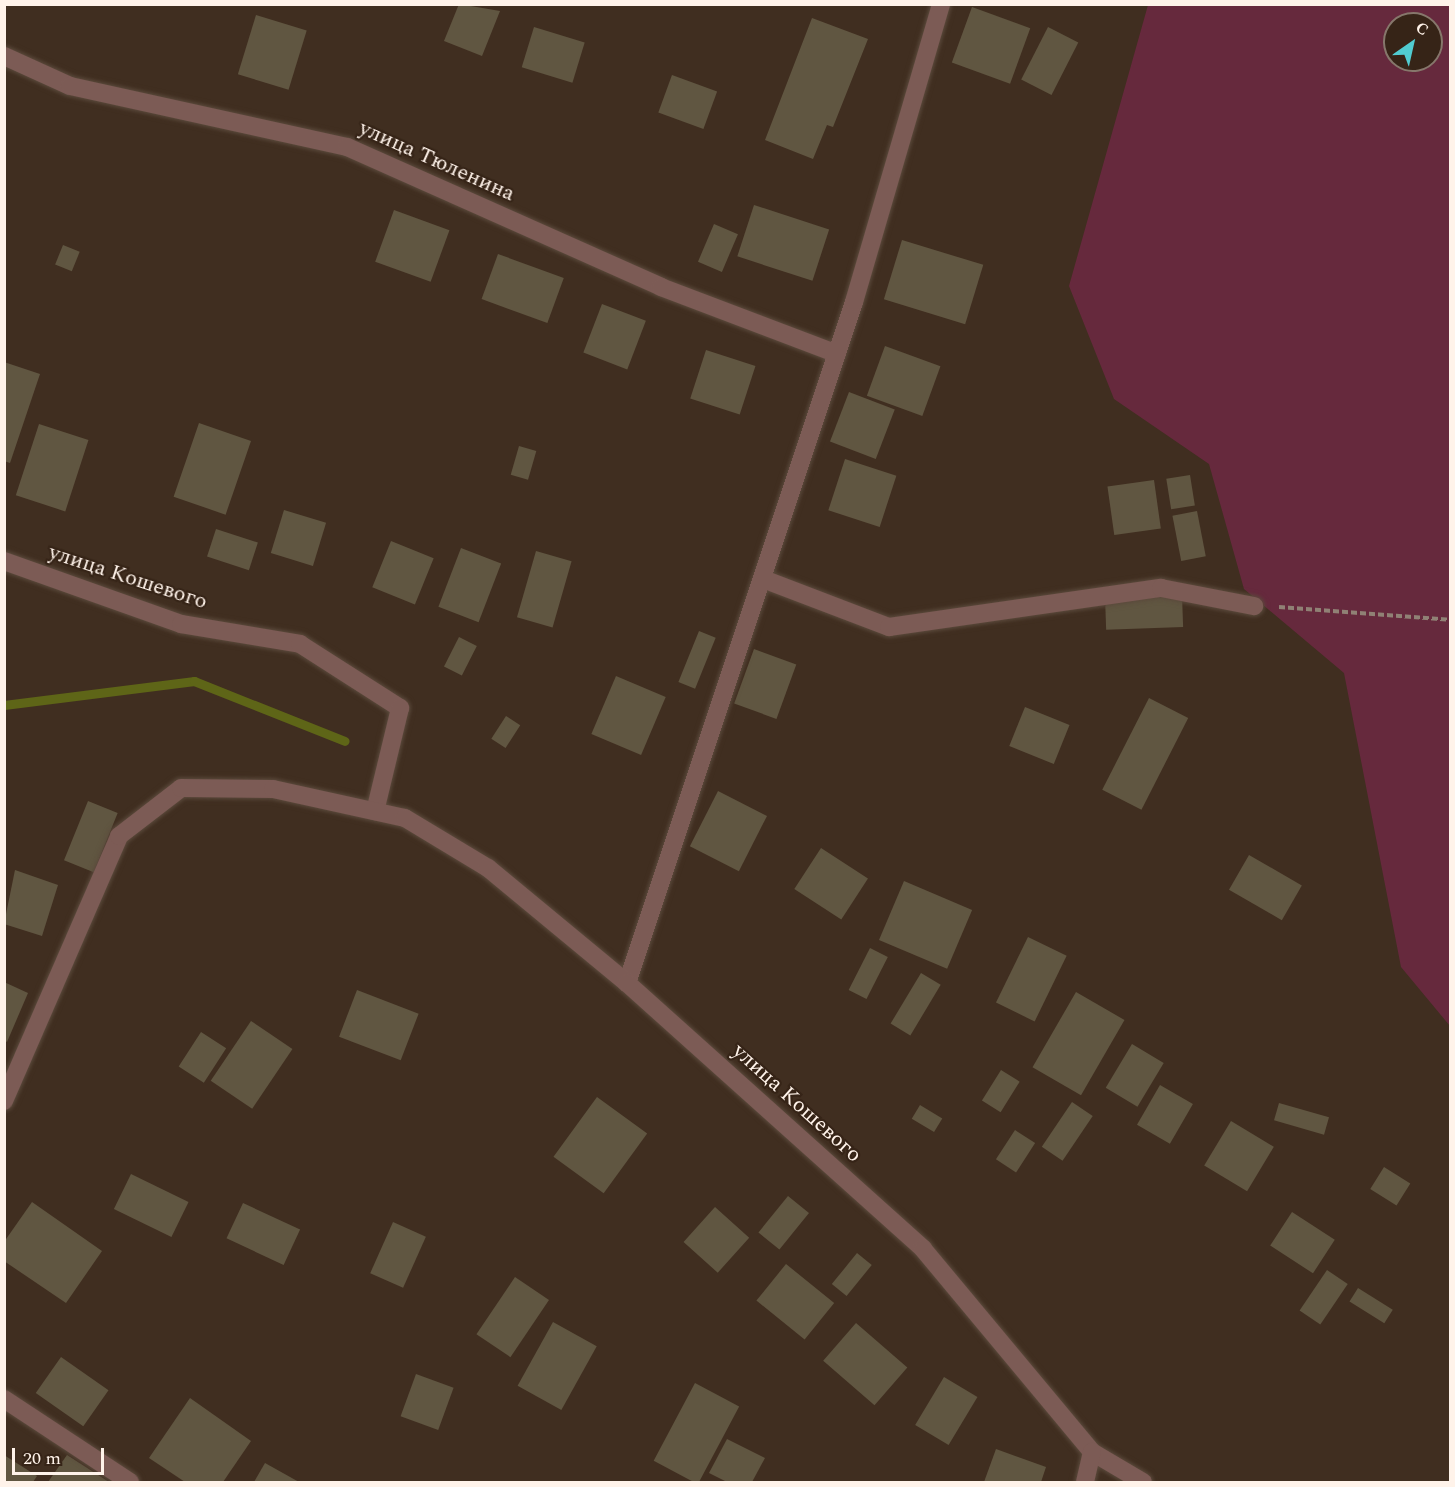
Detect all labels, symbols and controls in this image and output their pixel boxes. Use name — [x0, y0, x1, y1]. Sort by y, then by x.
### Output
north arrow — [1383, 12, 1443, 72]
text: С — [1411, 16, 1433, 42]
street label: улица Тюленина — [355, 115, 519, 207]
street label: улица Кошевого — [45, 539, 211, 615]
street label: улица Кошевого — [727, 1038, 867, 1168]
scale bar — [15, 1436, 106, 1474]
text: 20 m — [23, 1445, 61, 1472]

